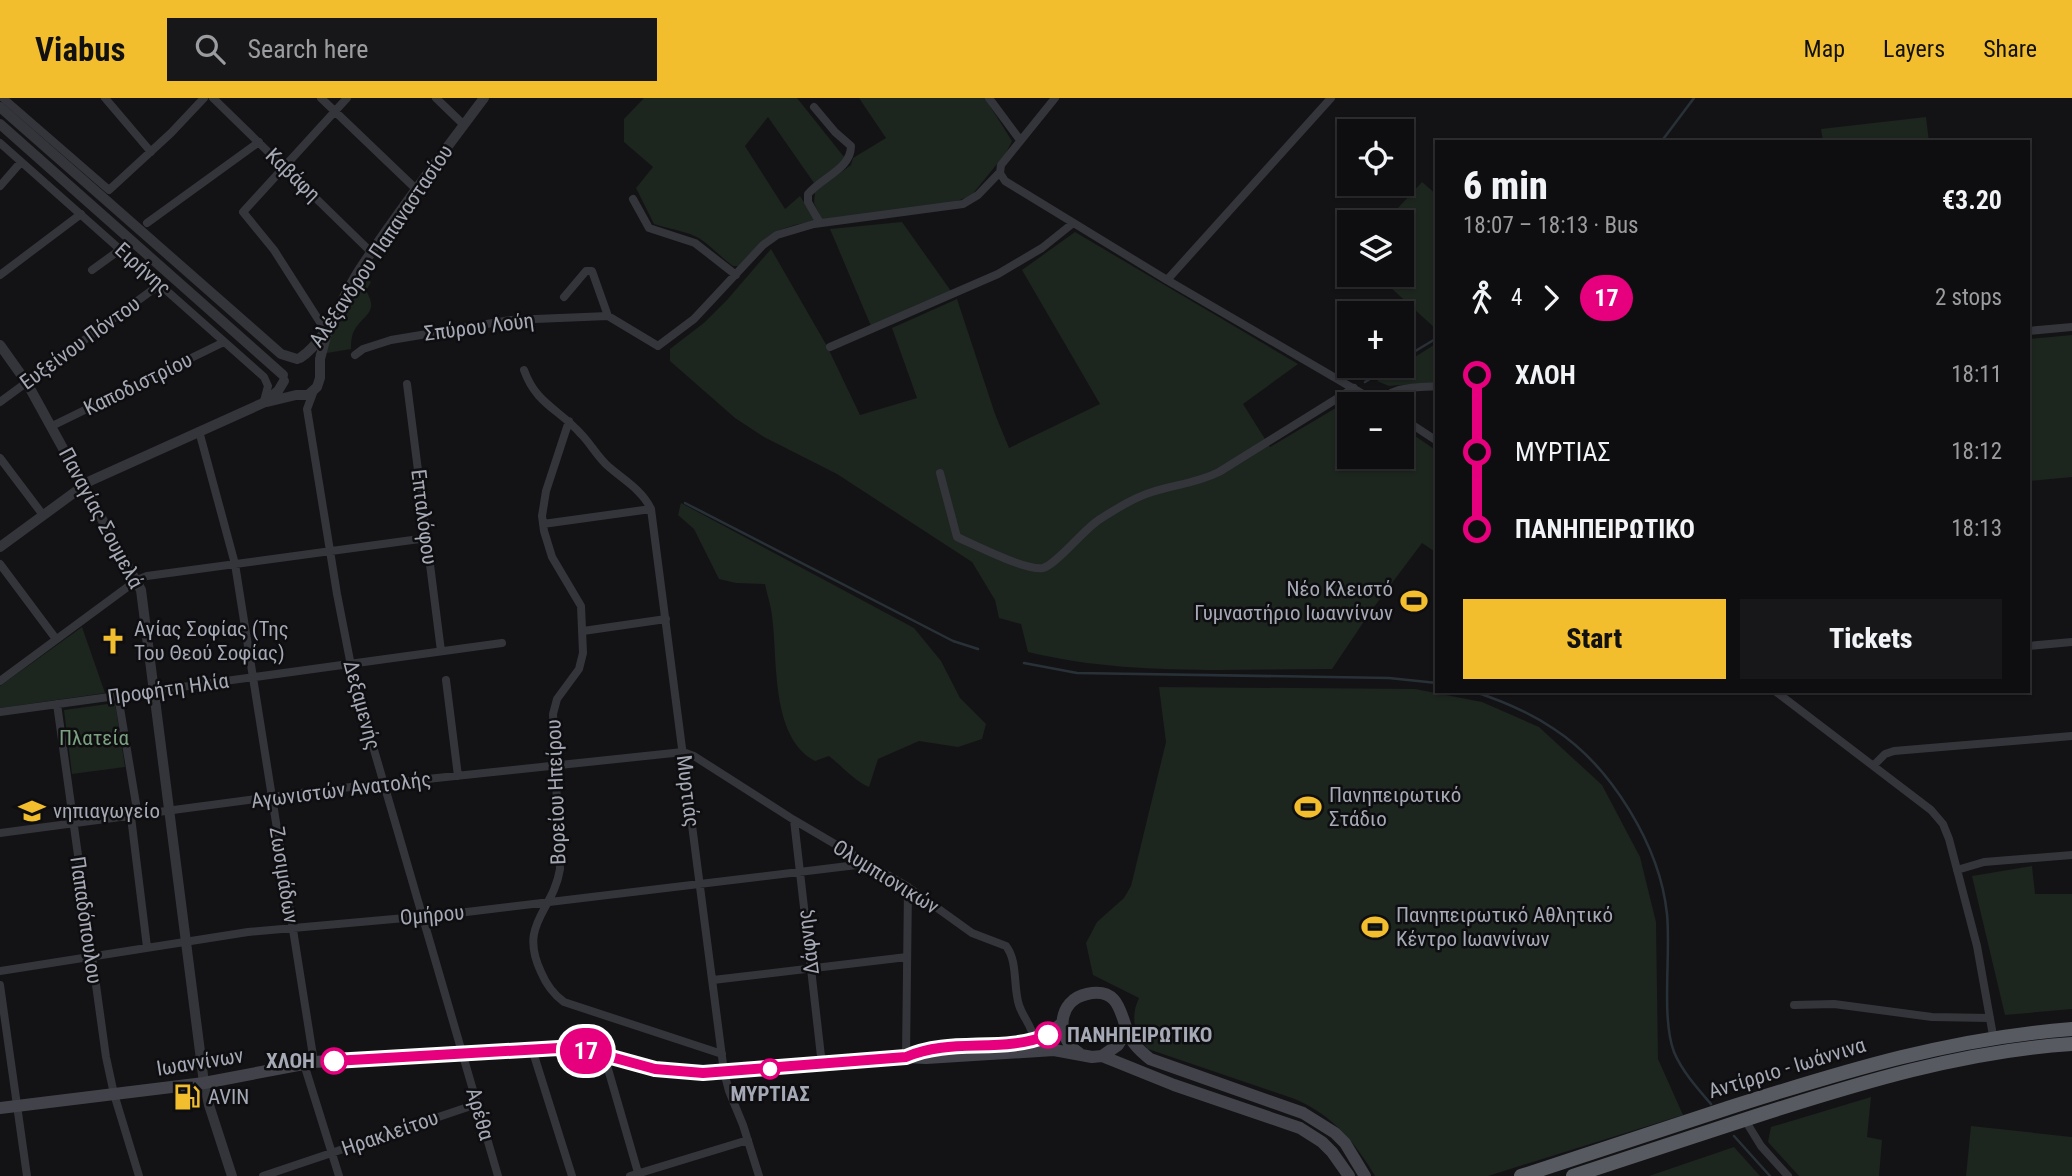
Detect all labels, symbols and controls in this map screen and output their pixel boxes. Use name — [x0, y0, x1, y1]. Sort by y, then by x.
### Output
search box — [167, 18, 657, 81]
text: Viabus — [35, 30, 125, 69]
icon: search — [191, 30, 229, 68]
text: Search here — [247, 34, 368, 64]
text: Map — [1804, 35, 1845, 63]
text: Layers — [1883, 35, 1945, 63]
text: Share — [1983, 35, 2037, 63]
map controls — [1337, 119, 1414, 469]
button: locate — [1337, 119, 1414, 196]
street label: Αλέξανδρου Παπαναστασίου — [304, 140, 458, 352]
street label: Καβάφη — [261, 143, 325, 207]
text: 6 min — [1463, 164, 1548, 208]
text: €3.20 — [1942, 185, 2002, 215]
button: layers — [1337, 210, 1414, 287]
text: 18:07 – 18:13 · Bus — [1463, 212, 1639, 239]
street label: Ειρήνης — [110, 238, 176, 300]
icon: walk — [1463, 279, 1501, 317]
icon: forward — [1532, 279, 1570, 317]
text: 4 — [1511, 284, 1522, 311]
text: 17 — [1594, 284, 1619, 312]
text: 2 stops — [1935, 284, 2002, 311]
street label: Ευξείνου Πόντου — [15, 291, 145, 395]
button: + — [1337, 301, 1414, 378]
street label: Σπύρου Λούη — [423, 308, 535, 346]
street label: Καποδιστρίου — [80, 347, 196, 421]
text: ΧΛΟΗ — [1515, 360, 1576, 390]
text: 18:11 — [1951, 361, 2002, 388]
button: − — [1337, 392, 1414, 469]
text: ΜΥΡΤΙΑΣ — [1515, 437, 1611, 467]
text: 18:12 — [1951, 438, 2002, 465]
street label: Παναγίας Σουμελά — [54, 444, 148, 593]
street label: Επταλόφου — [406, 468, 442, 566]
text: ΠΑΝΗΠΕΙΡΩΤΙΚΟ — [1515, 514, 1695, 544]
text: 18:13 — [1951, 515, 2002, 542]
place label: Νέο Κλειστό Γυμναστήριο Ιωαννίνων — [1194, 577, 1393, 625]
sports icon: Νέο Κλειστό Γυμναστήριο Ιωαννίνων — [1399, 586, 1429, 616]
button: Start — [1463, 599, 1726, 679]
button: Tickets — [1740, 599, 2002, 679]
place label: Αγίας Σοφίας (Της Του Θεού Σοφίας) — [134, 617, 289, 665]
church icon: Αγίας Σοφίας (Της Του Θεού Σοφίας) — [98, 626, 128, 656]
street label: Δεξαμενής — [339, 658, 385, 752]
street label: Προφήτη Ηλία — [106, 669, 231, 709]
street label: Βορείου Ηπείρου — [541, 719, 571, 865]
park label: Πλατεία — [59, 726, 130, 750]
street label: Μυρτιάς — [672, 754, 704, 828]
street label: Αγωνιστών Ανατολής — [250, 767, 432, 813]
place label: Πανηπειρωτικό Στάδιο — [1329, 783, 1461, 831]
sports icon: Πανηπειρωτικό Στάδιο — [1293, 792, 1323, 822]
school or university icon: νηπιαγωγείο — [17, 796, 47, 826]
place label: νηπιαγωγείο — [53, 799, 160, 823]
street label: Ζωσιμάδων — [264, 825, 304, 925]
street label: Ολυμπιονικών — [829, 835, 943, 919]
street label: Παπαδόπουλου — [65, 855, 107, 985]
street label: Ομήρου — [399, 900, 465, 930]
place label: Πανηπειρωτικό Αθλητικό Κέντρο Ιωαννίνων — [1396, 903, 1613, 951]
street label: Δάφνης — [792, 908, 824, 976]
sports icon: Πανηπειρωτικό Αθλητικό Κέντρο Ιωαννίνων — [1360, 912, 1390, 942]
marker: ΠΑΝΗΠΕΙΡΩΤΙΚΟ — [1035, 1022, 1061, 1048]
place label: ΠΑΝΗΠΕΙΡΩΤΙΚΟ — [1067, 1023, 1212, 1047]
line badge: 17 — [554, 1028, 618, 1074]
street label: Αντίρριο - Ιωάννινα — [1706, 1033, 1869, 1103]
text: 17 — [574, 1037, 598, 1065]
street label: Ιωαννίνων — [155, 1043, 245, 1081]
marker: ΧΛΟΗ — [321, 1048, 347, 1074]
place label: ΧΛΟΗ — [266, 1049, 315, 1073]
marker: ΜΥΡΤΙΑΣ — [760, 1059, 780, 1079]
fuel station icon: AVIN — [172, 1082, 202, 1112]
place label: ΜΥΡΤΙΑΣ — [730, 1082, 810, 1106]
place label: AVIN — [208, 1085, 249, 1109]
street label: Αρέθα — [461, 1085, 499, 1144]
street label: Ηρακλείτου — [338, 1105, 442, 1161]

